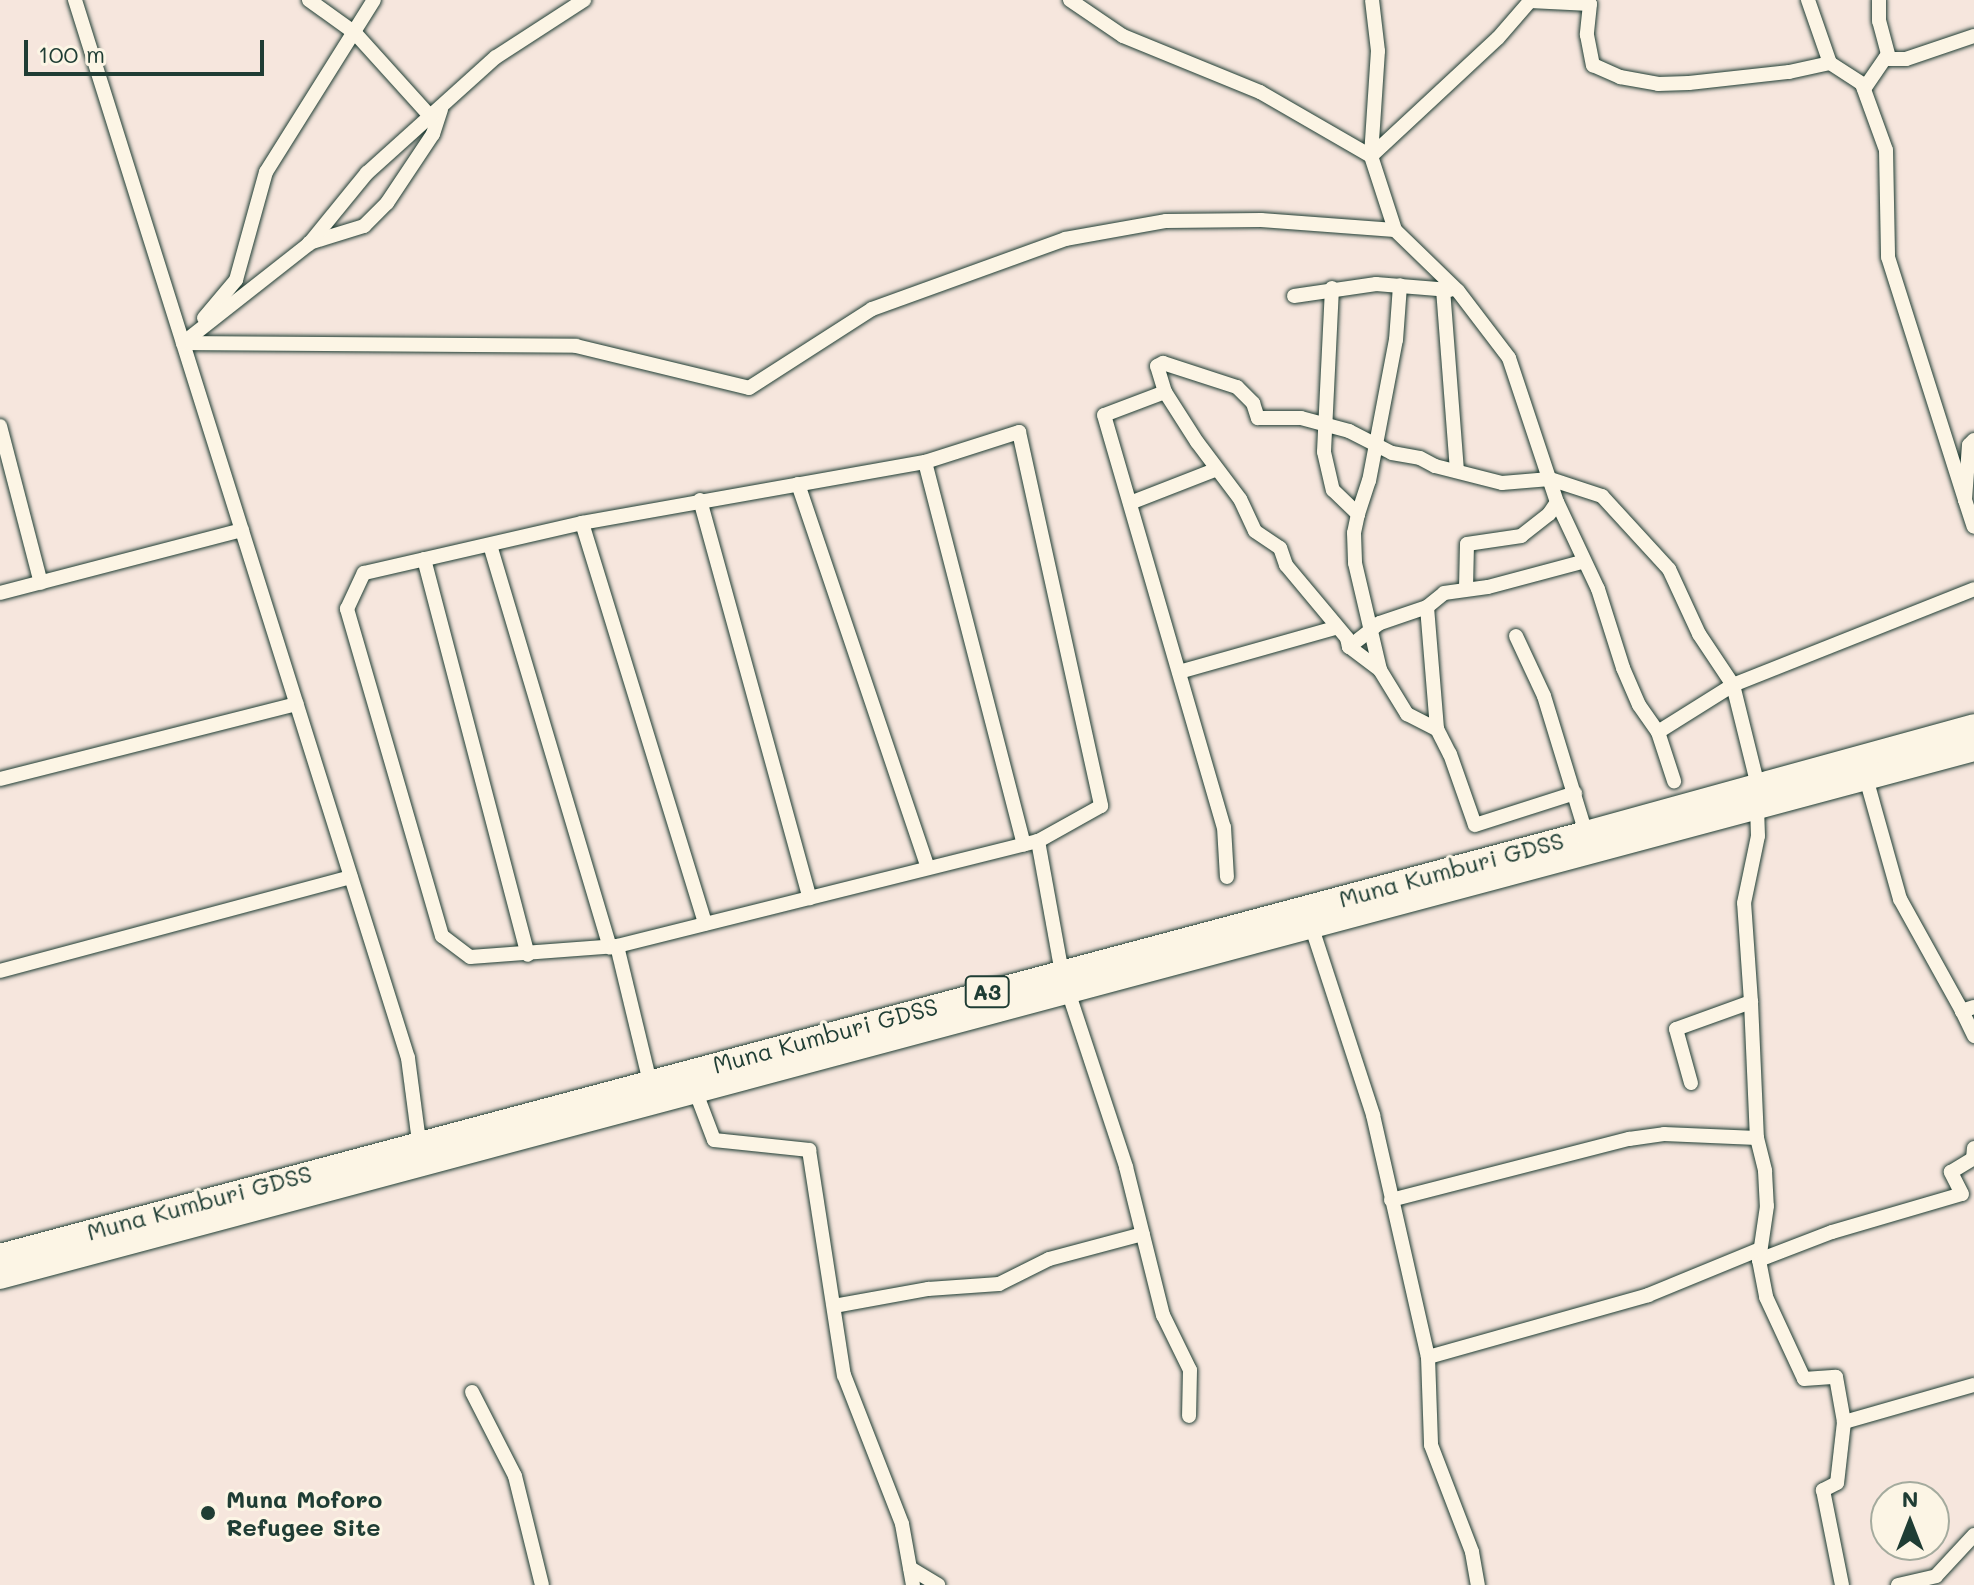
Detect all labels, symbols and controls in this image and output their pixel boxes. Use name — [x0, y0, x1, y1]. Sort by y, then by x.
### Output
scale bar — [28, 24, 268, 74]
text: 100 m — [38, 38, 105, 69]
street label: Muna Kumburi GDSS — [1335, 825, 1567, 913]
road number: A3 — [963, 974, 1011, 1010]
street label: Muna Kumburi GDSS — [709, 991, 941, 1079]
street label: Muna Kumburi GDSS — [83, 1158, 315, 1246]
north arrow — [1870, 1481, 1950, 1561]
text: N — [1902, 1484, 1918, 1513]
place label: Muna Moforo Refugee Site — [226, 1485, 382, 1541]
marker: Muna Moforo Refugee Site — [197, 1502, 219, 1524]

